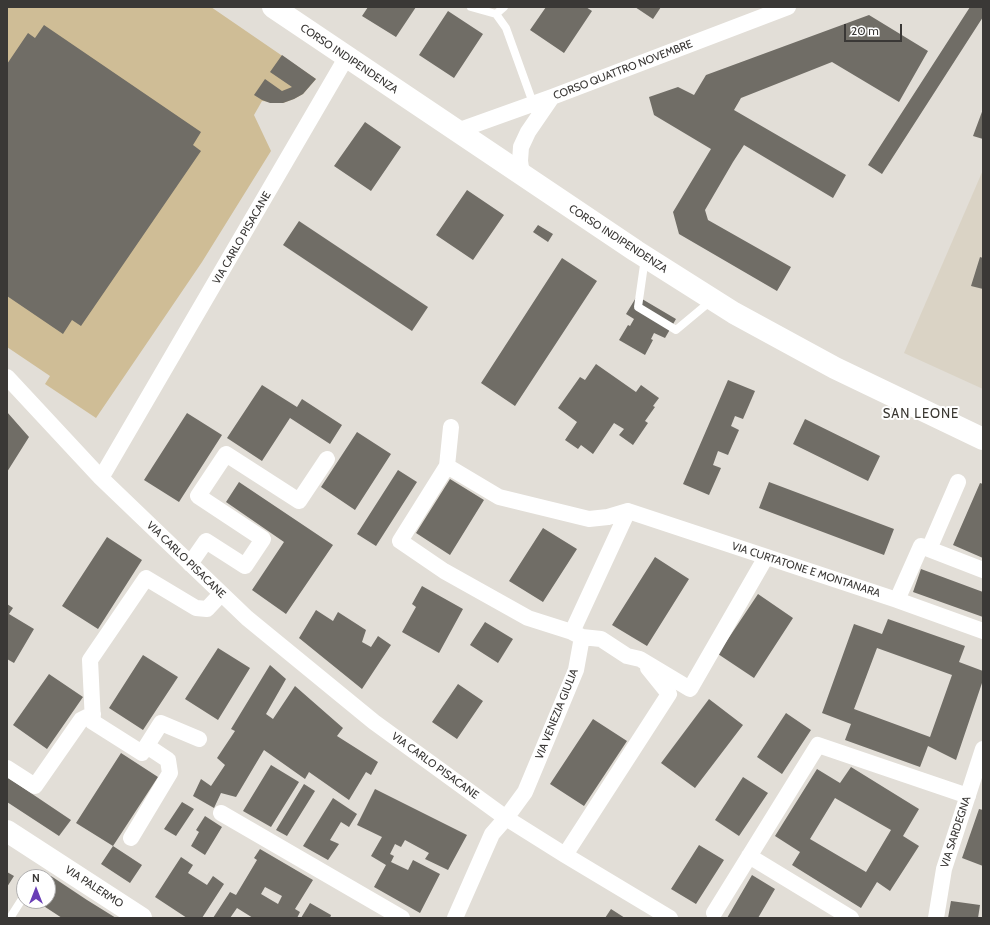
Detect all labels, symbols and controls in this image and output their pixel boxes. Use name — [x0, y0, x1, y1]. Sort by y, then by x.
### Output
scale bar — [846, 16, 904, 42]
street label: CORSO INDIPENDENZA — [298, 21, 400, 97]
text: 20 m — [851, 23, 879, 38]
street label: CORSO QUATTRO NOVEMBRE — [552, 37, 694, 103]
street label: VIA CARLO PISACANE — [210, 189, 274, 287]
street label: CORSO INDIPENDENZA — [566, 202, 670, 276]
district label: SAN LEONE — [883, 406, 959, 422]
street label: VIA CARLO PISACANE — [144, 519, 228, 601]
street label: VIA CURTATONE E MONTANARA — [730, 540, 882, 600]
street label: VIA VENEZIA GIULIA — [533, 667, 581, 761]
street label: VIA CARLO PISACANE — [389, 730, 481, 802]
street label: VIA SARDEGNA — [938, 795, 974, 869]
street label: VIA PALERMO — [62, 863, 126, 911]
north arrow — [16, 869, 56, 909]
text: N — [32, 871, 40, 885]

